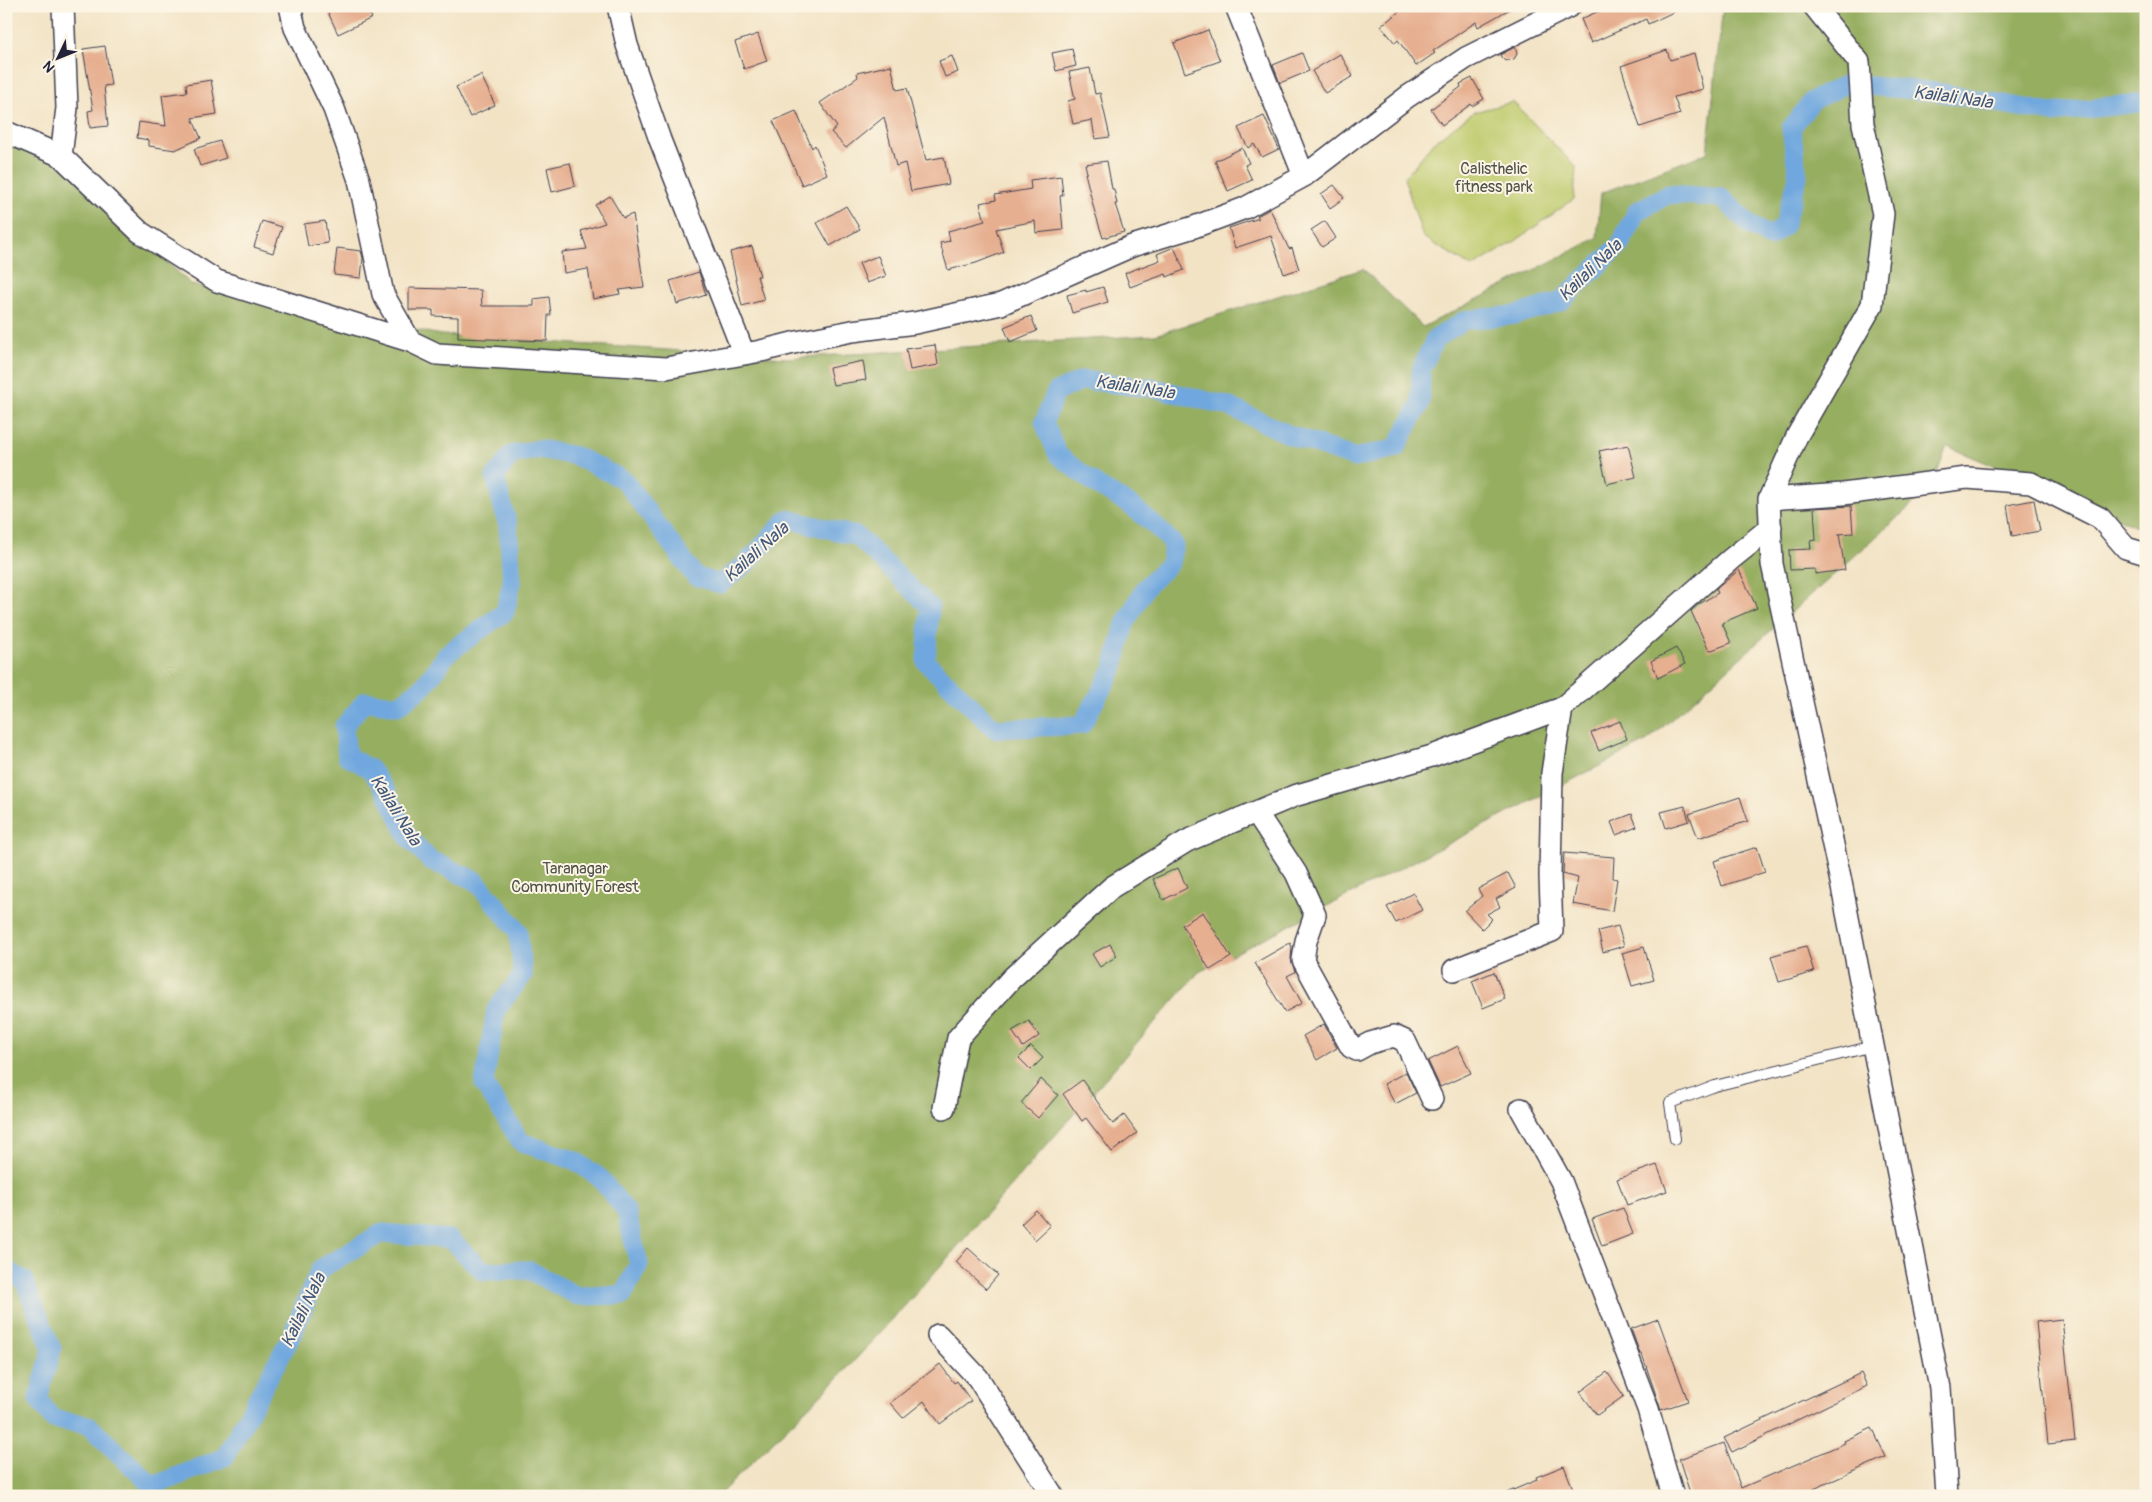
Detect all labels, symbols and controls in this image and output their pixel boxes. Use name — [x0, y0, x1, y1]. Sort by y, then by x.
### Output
north arrow — [32, 32, 82, 82]
text: N — [39, 57, 58, 76]
water label: Kailali Nala — [1912, 81, 1996, 115]
park label: Calisthelic fitness park — [1455, 159, 1533, 197]
water label: Kailali Nala — [1554, 233, 1628, 306]
water label: Kailali Nala — [1094, 370, 1178, 405]
water label: Kailali Nala — [719, 516, 795, 588]
water label: Kailali Nala — [365, 770, 427, 852]
park label: Taranagar Community Forest — [511, 859, 639, 897]
water label: Kailali Nala — [276, 1268, 332, 1351]

